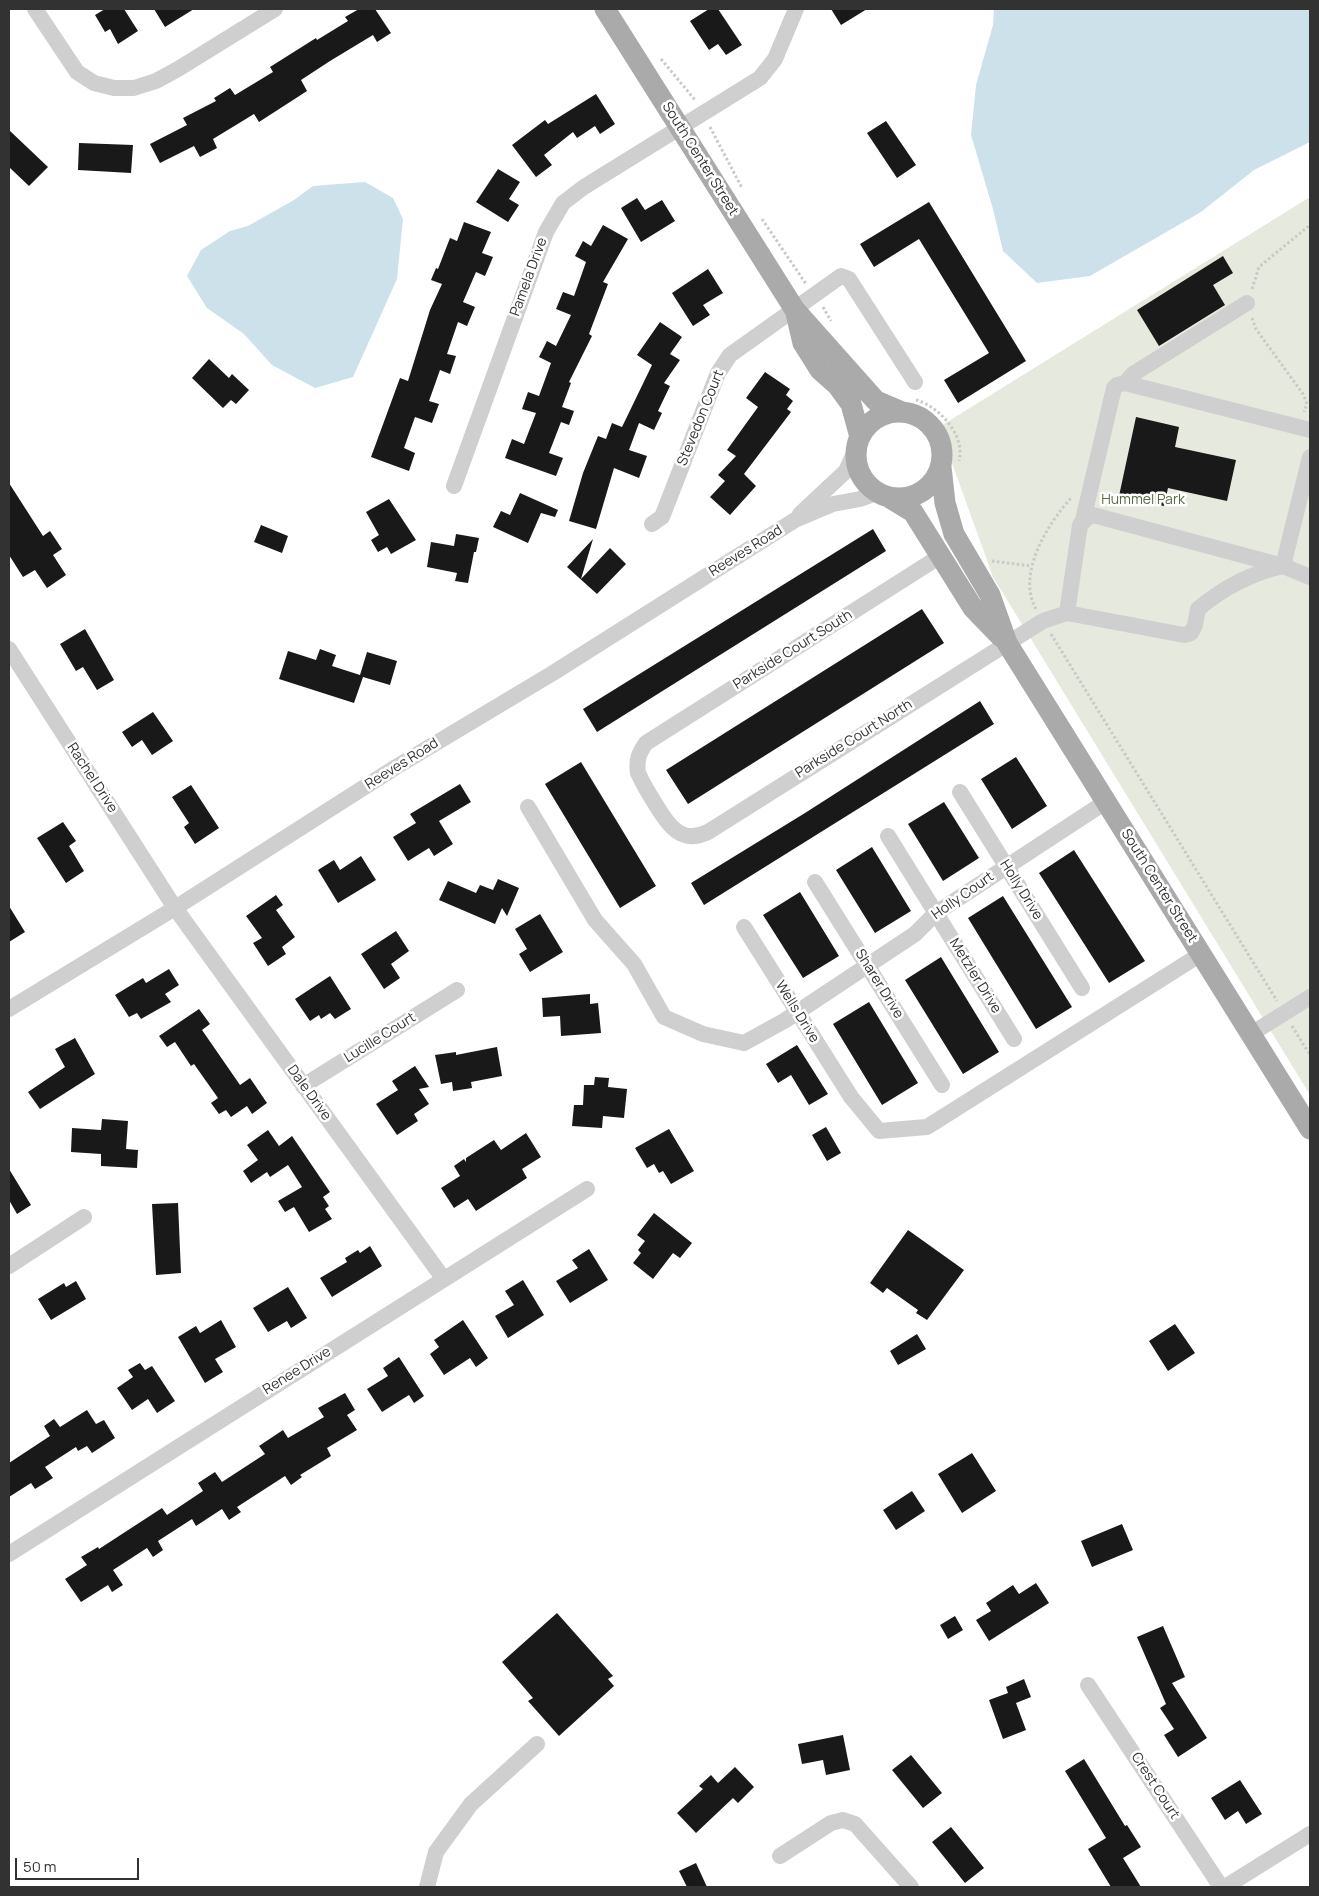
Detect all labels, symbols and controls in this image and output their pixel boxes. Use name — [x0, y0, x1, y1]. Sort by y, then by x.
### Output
street label: South Center Street — [658, 99, 742, 219]
street label: Pamela Drive — [507, 235, 551, 319]
street label: Stevedon Court — [674, 368, 728, 468]
park label: Hummel Park — [1101, 492, 1185, 508]
street label: Reeves Road — [706, 522, 786, 580]
street label: Parkside Court South — [731, 607, 855, 693]
street label: Parkside Court North — [792, 696, 916, 782]
street label: Reeves Road — [362, 735, 442, 793]
street label: Rachel Drive — [63, 740, 121, 816]
street label: South Center Street — [1117, 826, 1201, 946]
street label: Holly Drive — [996, 857, 1046, 923]
street label: Holly Court — [929, 869, 997, 923]
street label: Metzler Drive — [945, 936, 1005, 1016]
street label: Sharer Drive — [851, 946, 907, 1022]
street label: Wells Drive — [771, 978, 823, 1046]
street label: Lucille Court — [341, 1009, 419, 1067]
street label: Dale Drive — [283, 1062, 335, 1124]
street label: Renee Drive — [260, 1343, 334, 1399]
street label: Crest Court — [1127, 1750, 1183, 1822]
scale bar — [18, 1848, 141, 1880]
text: 50 m — [23, 1856, 57, 1877]

